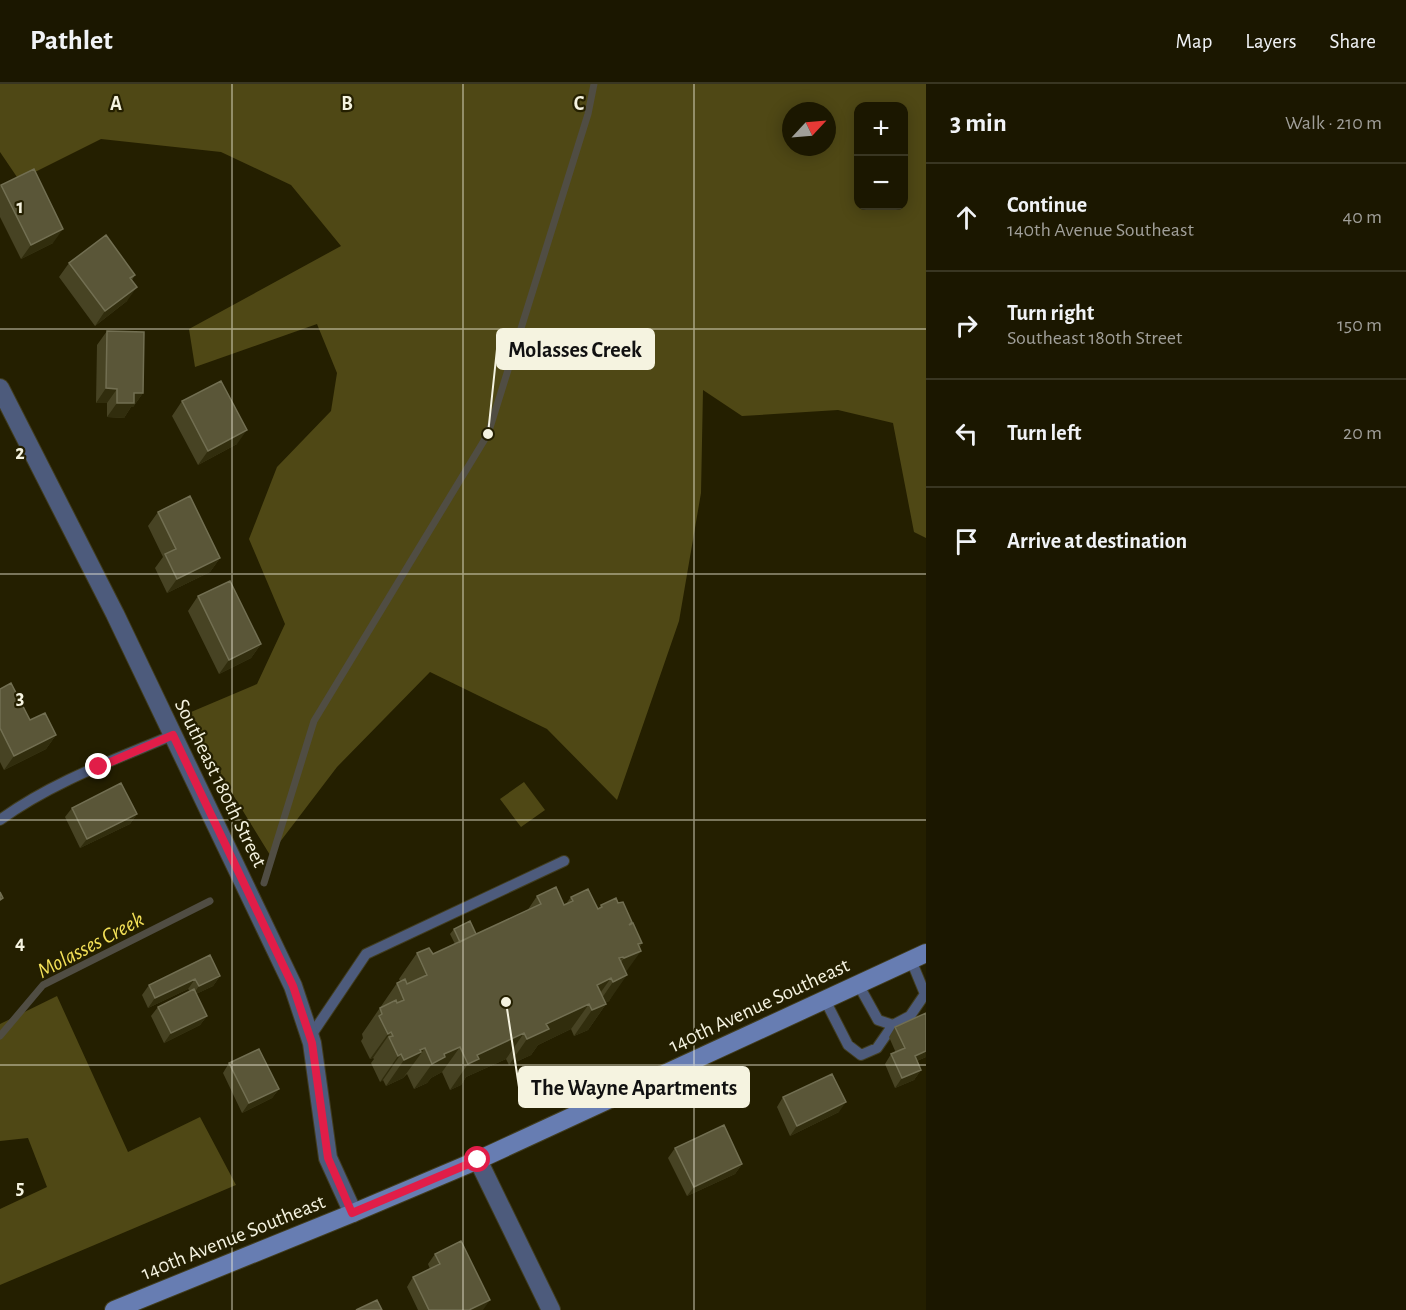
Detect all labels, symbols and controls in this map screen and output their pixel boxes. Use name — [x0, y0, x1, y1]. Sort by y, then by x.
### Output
text: Pathlet — [30, 27, 113, 55]
text: Map — [1176, 31, 1212, 52]
text: Layers — [1245, 31, 1296, 52]
text: Share — [1329, 31, 1376, 52]
text: A — [110, 94, 122, 114]
text: B — [341, 94, 353, 114]
text: C — [574, 94, 585, 114]
north arrow — [782, 102, 836, 156]
map controls — [854, 102, 908, 210]
button: + — [854, 102, 908, 156]
text: 3 min — [950, 110, 1007, 136]
text: Walk · 210 m — [1285, 113, 1382, 133]
button: − — [854, 156, 908, 210]
text: Continue — [1007, 194, 1087, 216]
text: 1 — [16, 197, 24, 217]
icon: ahead — [950, 201, 983, 234]
text: 40 m — [1343, 207, 1382, 227]
text: 140th Avenue Southeast — [1007, 220, 1194, 240]
text: Turn right — [1007, 302, 1094, 324]
icon: right — [950, 309, 983, 342]
text: 150 m — [1337, 315, 1382, 335]
text: Southeast 180th Street — [1007, 328, 1182, 348]
callout: Molasses Creek — [497, 329, 654, 369]
text: Molasses Creek — [508, 339, 642, 361]
icon: left — [950, 417, 983, 450]
text: Turn left — [1007, 422, 1081, 444]
text: 20 m — [1343, 423, 1382, 443]
text: 2 — [15, 443, 25, 463]
icon: arrive — [950, 525, 983, 558]
text: Arrive at destination — [1007, 530, 1187, 552]
text: 3 — [16, 688, 24, 708]
street label: Southeast 180th Street — [171, 696, 271, 871]
route end — [85, 753, 111, 779]
water label: Molasses Creek — [34, 908, 147, 982]
text: 4 — [15, 933, 25, 953]
street label: 140th Avenue Southeast — [666, 954, 853, 1056]
callout: The Wayne Apartments — [519, 1067, 749, 1107]
text: The Wayne Apartments — [531, 1077, 737, 1100]
route start — [464, 1146, 490, 1172]
text: 5 — [16, 1178, 24, 1198]
street label: 140th Avenue Southeast — [138, 1191, 328, 1284]

